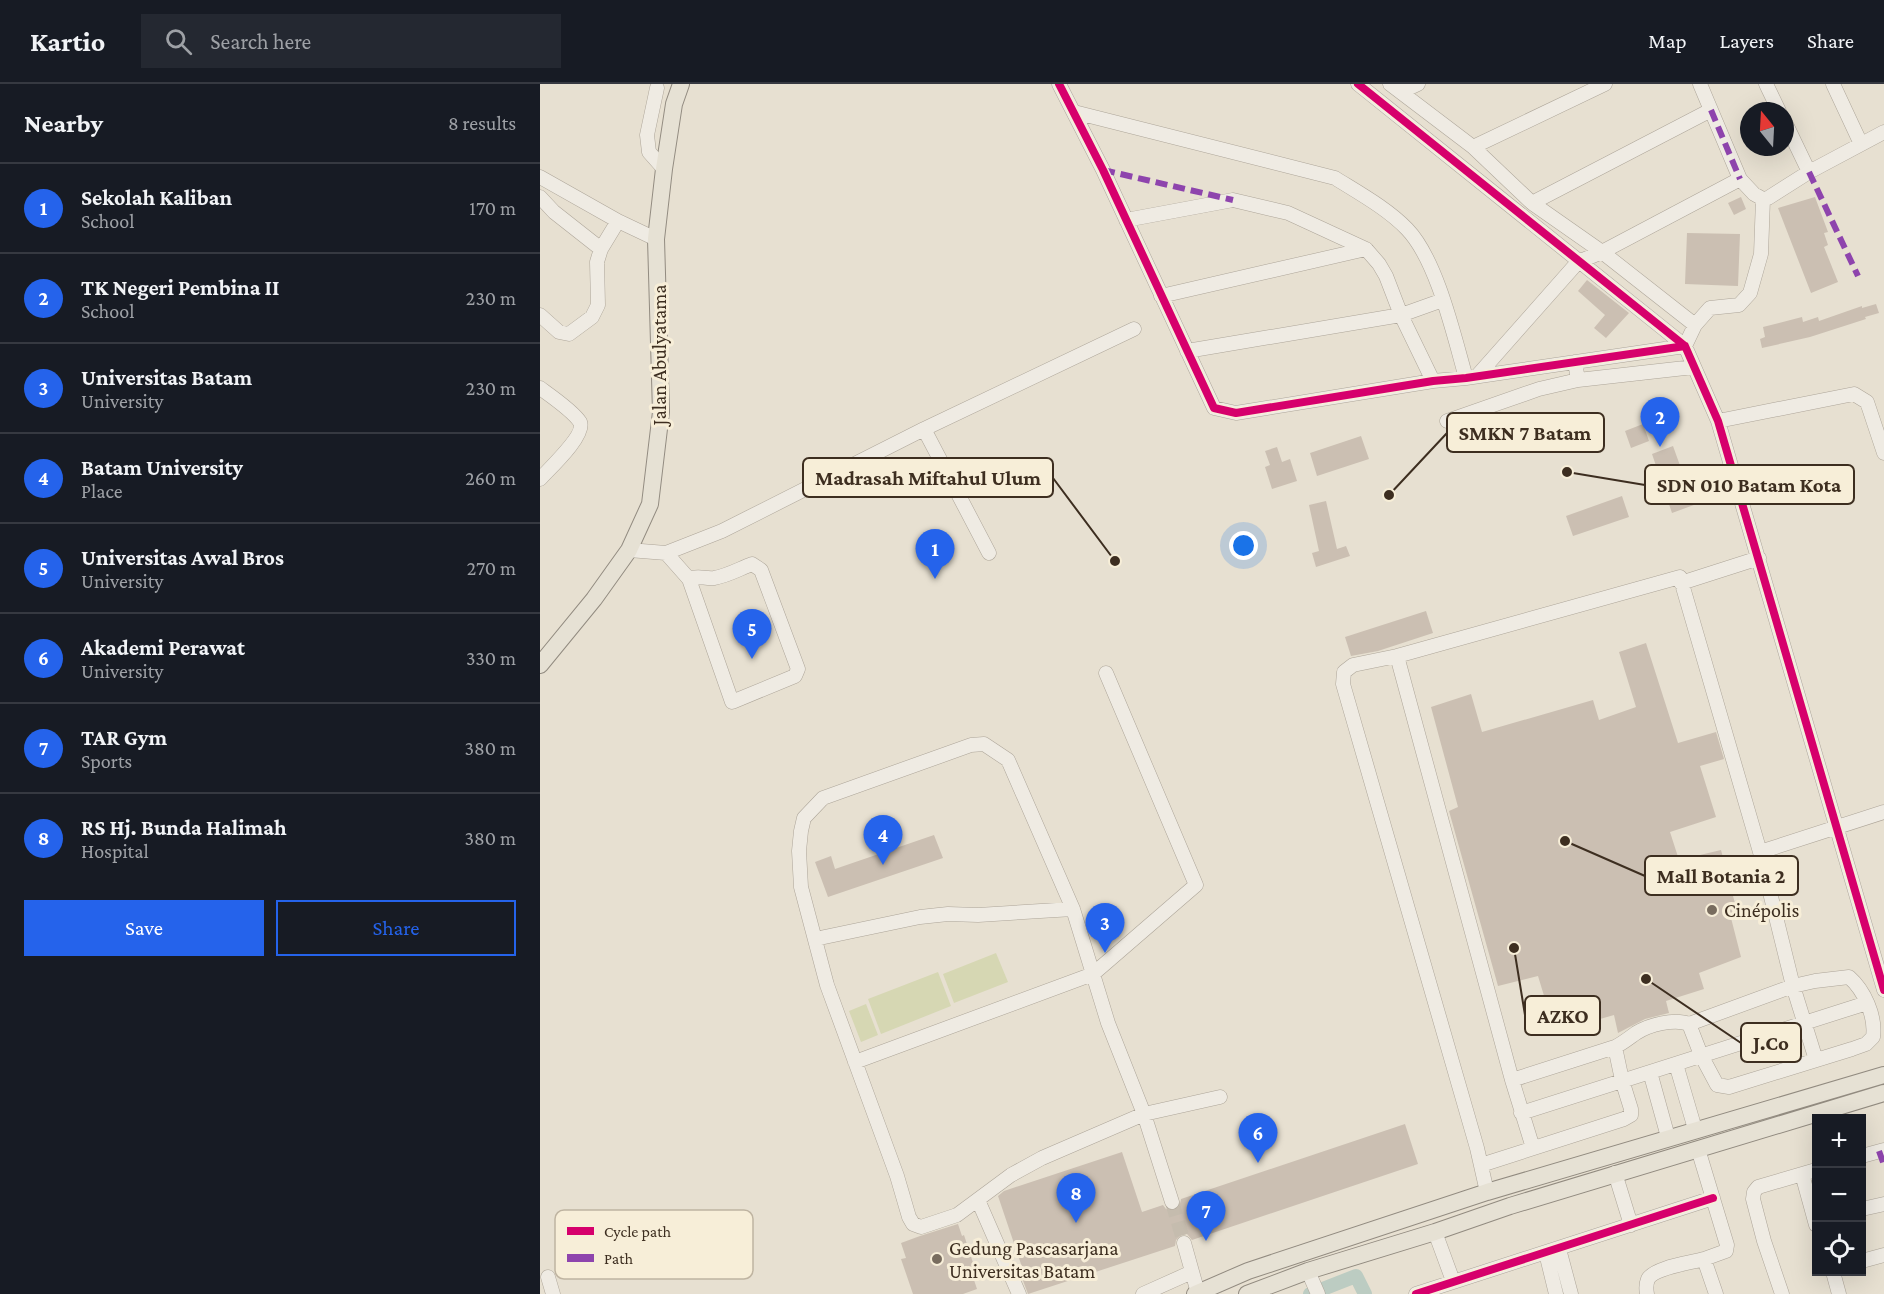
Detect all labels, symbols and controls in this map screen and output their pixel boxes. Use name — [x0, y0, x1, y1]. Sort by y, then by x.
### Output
search box — [141, 14, 561, 68]
icon: search — [162, 25, 195, 58]
text: Kartio — [30, 26, 105, 57]
text: Search here — [210, 29, 311, 54]
text: Map — [1648, 29, 1687, 53]
text: Layers — [1720, 29, 1774, 53]
text: Share — [1807, 29, 1854, 53]
north arrow — [1740, 102, 1794, 156]
text: Nearby — [24, 109, 103, 138]
text: 8 results — [448, 112, 516, 134]
text: Sekolah Kaliban — [81, 185, 232, 210]
text: 1 — [40, 197, 47, 219]
text: 170 m — [469, 197, 516, 219]
text: School — [81, 210, 134, 232]
text: TK Negeri Pembina II — [81, 275, 279, 300]
street label: Jalan Abulyatama — [648, 284, 671, 428]
text: 2 — [38, 287, 49, 309]
text: 230 m — [466, 287, 516, 309]
text: School — [81, 300, 134, 322]
text: Universitas Batam — [81, 365, 252, 390]
text: 3 — [39, 377, 48, 399]
text: 230 m — [466, 377, 516, 399]
text: University — [81, 390, 164, 412]
pin: 2 — [1640, 398, 1680, 447]
callout: SMKN 7 Batam — [1447, 413, 1604, 452]
text: SMKN 7 Batam — [1459, 421, 1592, 445]
text: Batam University — [81, 455, 243, 480]
callout: Madrasah Miftahul Ulum — [803, 458, 1053, 497]
callout: SDN 010 Batam Kota — [1645, 465, 1854, 504]
text: Madrasah Miftahul Ulum — [815, 466, 1041, 490]
text: 4 — [38, 467, 49, 489]
text: 260 m — [465, 467, 516, 489]
text: SDN 010 Batam Kota — [1657, 473, 1842, 497]
text: Place — [81, 480, 123, 502]
pin: 1 — [916, 530, 954, 579]
your location — [1229, 531, 1258, 560]
text: Universitas Awal Bros — [81, 545, 284, 570]
text: 5 — [39, 557, 48, 579]
text: 270 m — [467, 557, 516, 579]
text: University — [81, 570, 164, 592]
pin: 5 — [732, 610, 772, 659]
text: Akademi Perawat — [81, 635, 245, 660]
text: 6 — [38, 647, 49, 669]
text: 330 m — [466, 647, 516, 669]
text: University — [81, 660, 164, 682]
text: TAR Gym — [81, 725, 167, 750]
text: 7 — [39, 737, 48, 759]
text: 380 m — [465, 737, 516, 759]
text: Sports — [81, 750, 132, 772]
text: RS Hj. Bunda Halimah — [81, 815, 287, 840]
pin: 4 — [864, 816, 902, 865]
text: 8 — [38, 827, 49, 849]
text: 380 m — [465, 827, 516, 849]
text: Hospital — [81, 840, 149, 862]
callout: Mall Botania 2 — [1645, 856, 1798, 895]
text: Mall Botania 2 — [1657, 864, 1786, 888]
place label: Cinépolis — [1724, 899, 1799, 922]
button: Save — [24, 900, 264, 956]
button: Share — [276, 900, 516, 956]
marker: Cinépolis — [1705, 903, 1719, 917]
pin: 3 — [1086, 904, 1124, 953]
callout: AZKO — [1525, 996, 1600, 1035]
text: AZKO — [1536, 1004, 1589, 1028]
callout: J.Co — [1741, 1023, 1801, 1062]
text: J.Co — [1751, 1031, 1789, 1055]
pin: 6 — [1238, 1114, 1278, 1163]
map controls — [1812, 1114, 1866, 1276]
button: + — [1812, 1114, 1866, 1168]
button: − — [1812, 1168, 1866, 1222]
pin: 8 — [1056, 1174, 1096, 1223]
pin: 7 — [1186, 1192, 1226, 1241]
legend — [555, 1210, 753, 1279]
button: locate — [1812, 1222, 1866, 1276]
text: Cycle path — [604, 1223, 671, 1241]
place label: Gedung Pascasarjana Universitas Batam — [949, 1237, 1119, 1282]
text: Path — [604, 1250, 634, 1267]
marker: Gedung Pascasarjana Universitas Batam — [930, 1252, 944, 1266]

